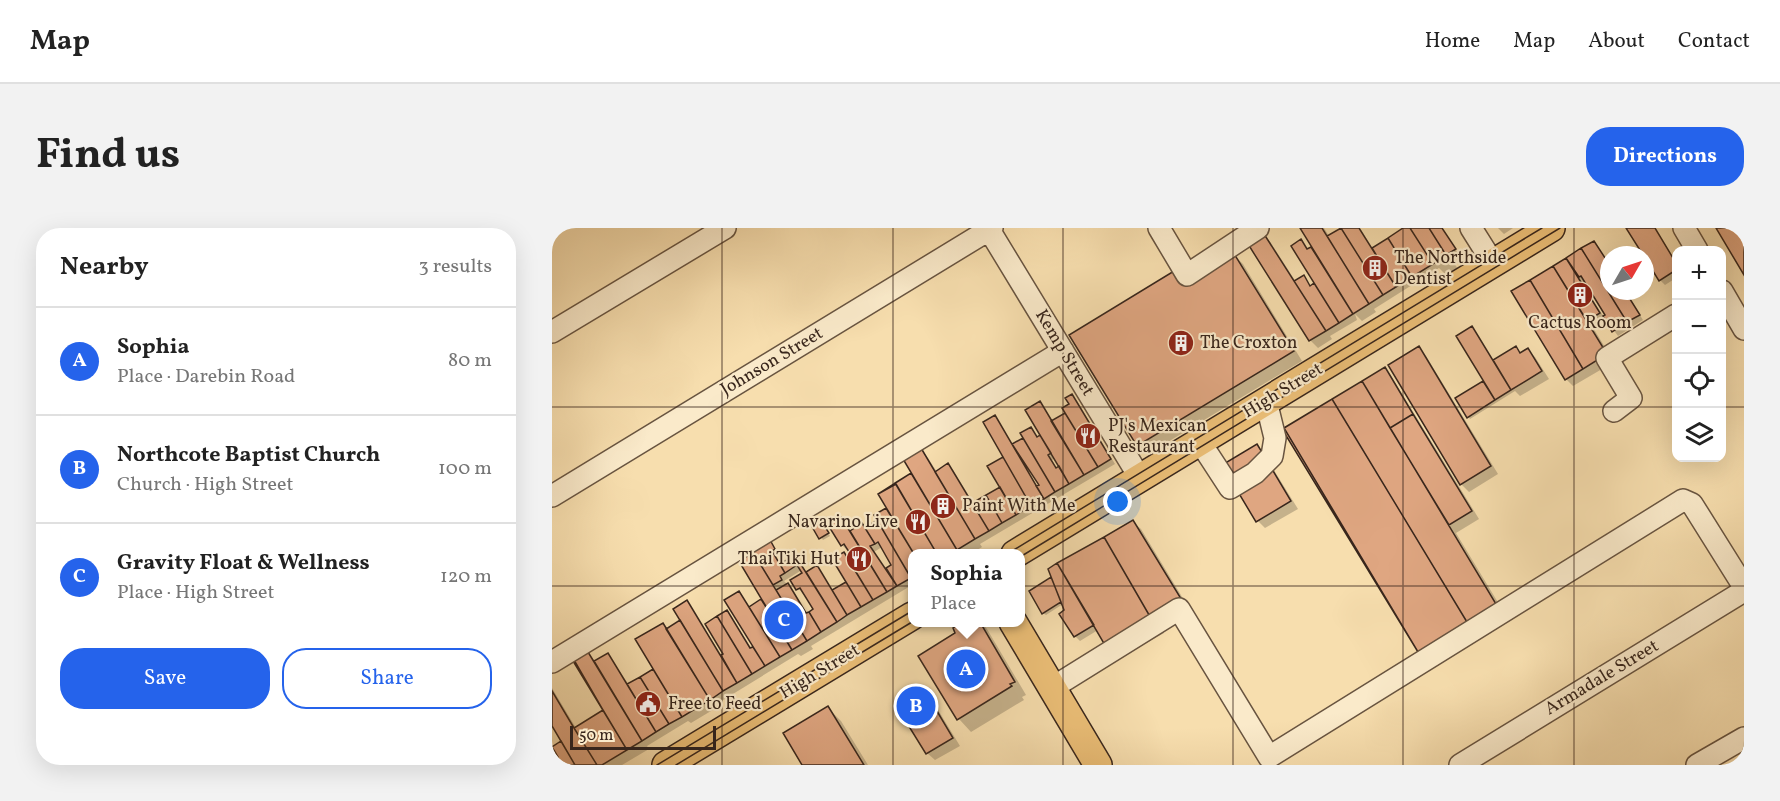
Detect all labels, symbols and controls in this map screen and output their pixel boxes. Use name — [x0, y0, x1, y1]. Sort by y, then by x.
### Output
text: Map — [30, 22, 90, 61]
text: Home — [1425, 27, 1480, 56]
text: Map — [1513, 27, 1555, 56]
text: About — [1588, 27, 1645, 56]
text: Contact — [1678, 27, 1750, 56]
text: Find us — [36, 127, 180, 186]
button: Directions — [1586, 127, 1744, 186]
place label: The Northside Dentist — [1394, 246, 1506, 292]
north arrow — [1600, 246, 1654, 300]
map controls — [1672, 246, 1726, 462]
button: + — [1672, 246, 1726, 300]
text: Nearby — [60, 249, 149, 285]
text: 3 results — [418, 253, 492, 281]
building icon: The Northside Dentist — [1360, 253, 1390, 283]
building icon: Cactus Room — [1565, 280, 1595, 310]
button: − — [1672, 300, 1726, 354]
street label: Kemp Street — [1028, 305, 1100, 401]
place label: Cactus Room — [1528, 311, 1632, 336]
street label: Johnson Street — [716, 322, 828, 402]
building icon: The Croxton — [1166, 328, 1196, 358]
place label: The Croxton — [1200, 331, 1298, 356]
text: Sophia — [117, 332, 190, 363]
text: A — [72, 347, 87, 375]
text: 80 m — [448, 347, 492, 375]
button: locate — [1672, 354, 1726, 408]
street label: High Street — [1238, 357, 1328, 425]
text: Place · Darebin Road — [117, 363, 295, 391]
button: layers — [1672, 408, 1726, 462]
place label: PJ's Mexican Restaurant — [1108, 414, 1207, 460]
restaurant icon: PJ's Mexican Restaurant — [1073, 421, 1103, 451]
text: Northcote Baptist Church — [117, 440, 380, 471]
text: B — [73, 455, 86, 483]
text: 100 m — [438, 455, 492, 483]
text: Church · High Street — [117, 471, 294, 499]
your location — [1103, 487, 1132, 516]
building icon: Paint With Me — [928, 491, 958, 521]
place label: Paint With Me — [962, 494, 1075, 519]
restaurant icon: Navarino Live — [903, 507, 933, 537]
place label: Navarino Live — [788, 510, 898, 535]
restaurant icon: Thai Tiki Hut — [844, 544, 874, 574]
place label: Thai Tiki Hut — [738, 547, 840, 572]
text: Gravity Float & Wellness — [117, 548, 370, 579]
popup — [908, 549, 1025, 627]
text: Sophia — [930, 559, 1003, 590]
text: C — [73, 563, 86, 591]
text: 120 m — [440, 563, 492, 591]
text: Place · High Street — [117, 579, 275, 607]
text: Place — [930, 590, 976, 618]
pin: C — [764, 598, 804, 642]
street label: Armadale Street — [1540, 634, 1664, 722]
street label: High Street — [775, 638, 865, 706]
pin: A — [946, 646, 986, 692]
button: Save — [60, 648, 270, 709]
button: Share — [282, 648, 492, 709]
pin: B — [896, 684, 936, 728]
public building icon: Free to Feed — [633, 689, 663, 719]
place label: Free to Feed — [668, 692, 762, 717]
scale bar — [570, 723, 716, 750]
text: 50 m — [579, 725, 613, 747]

